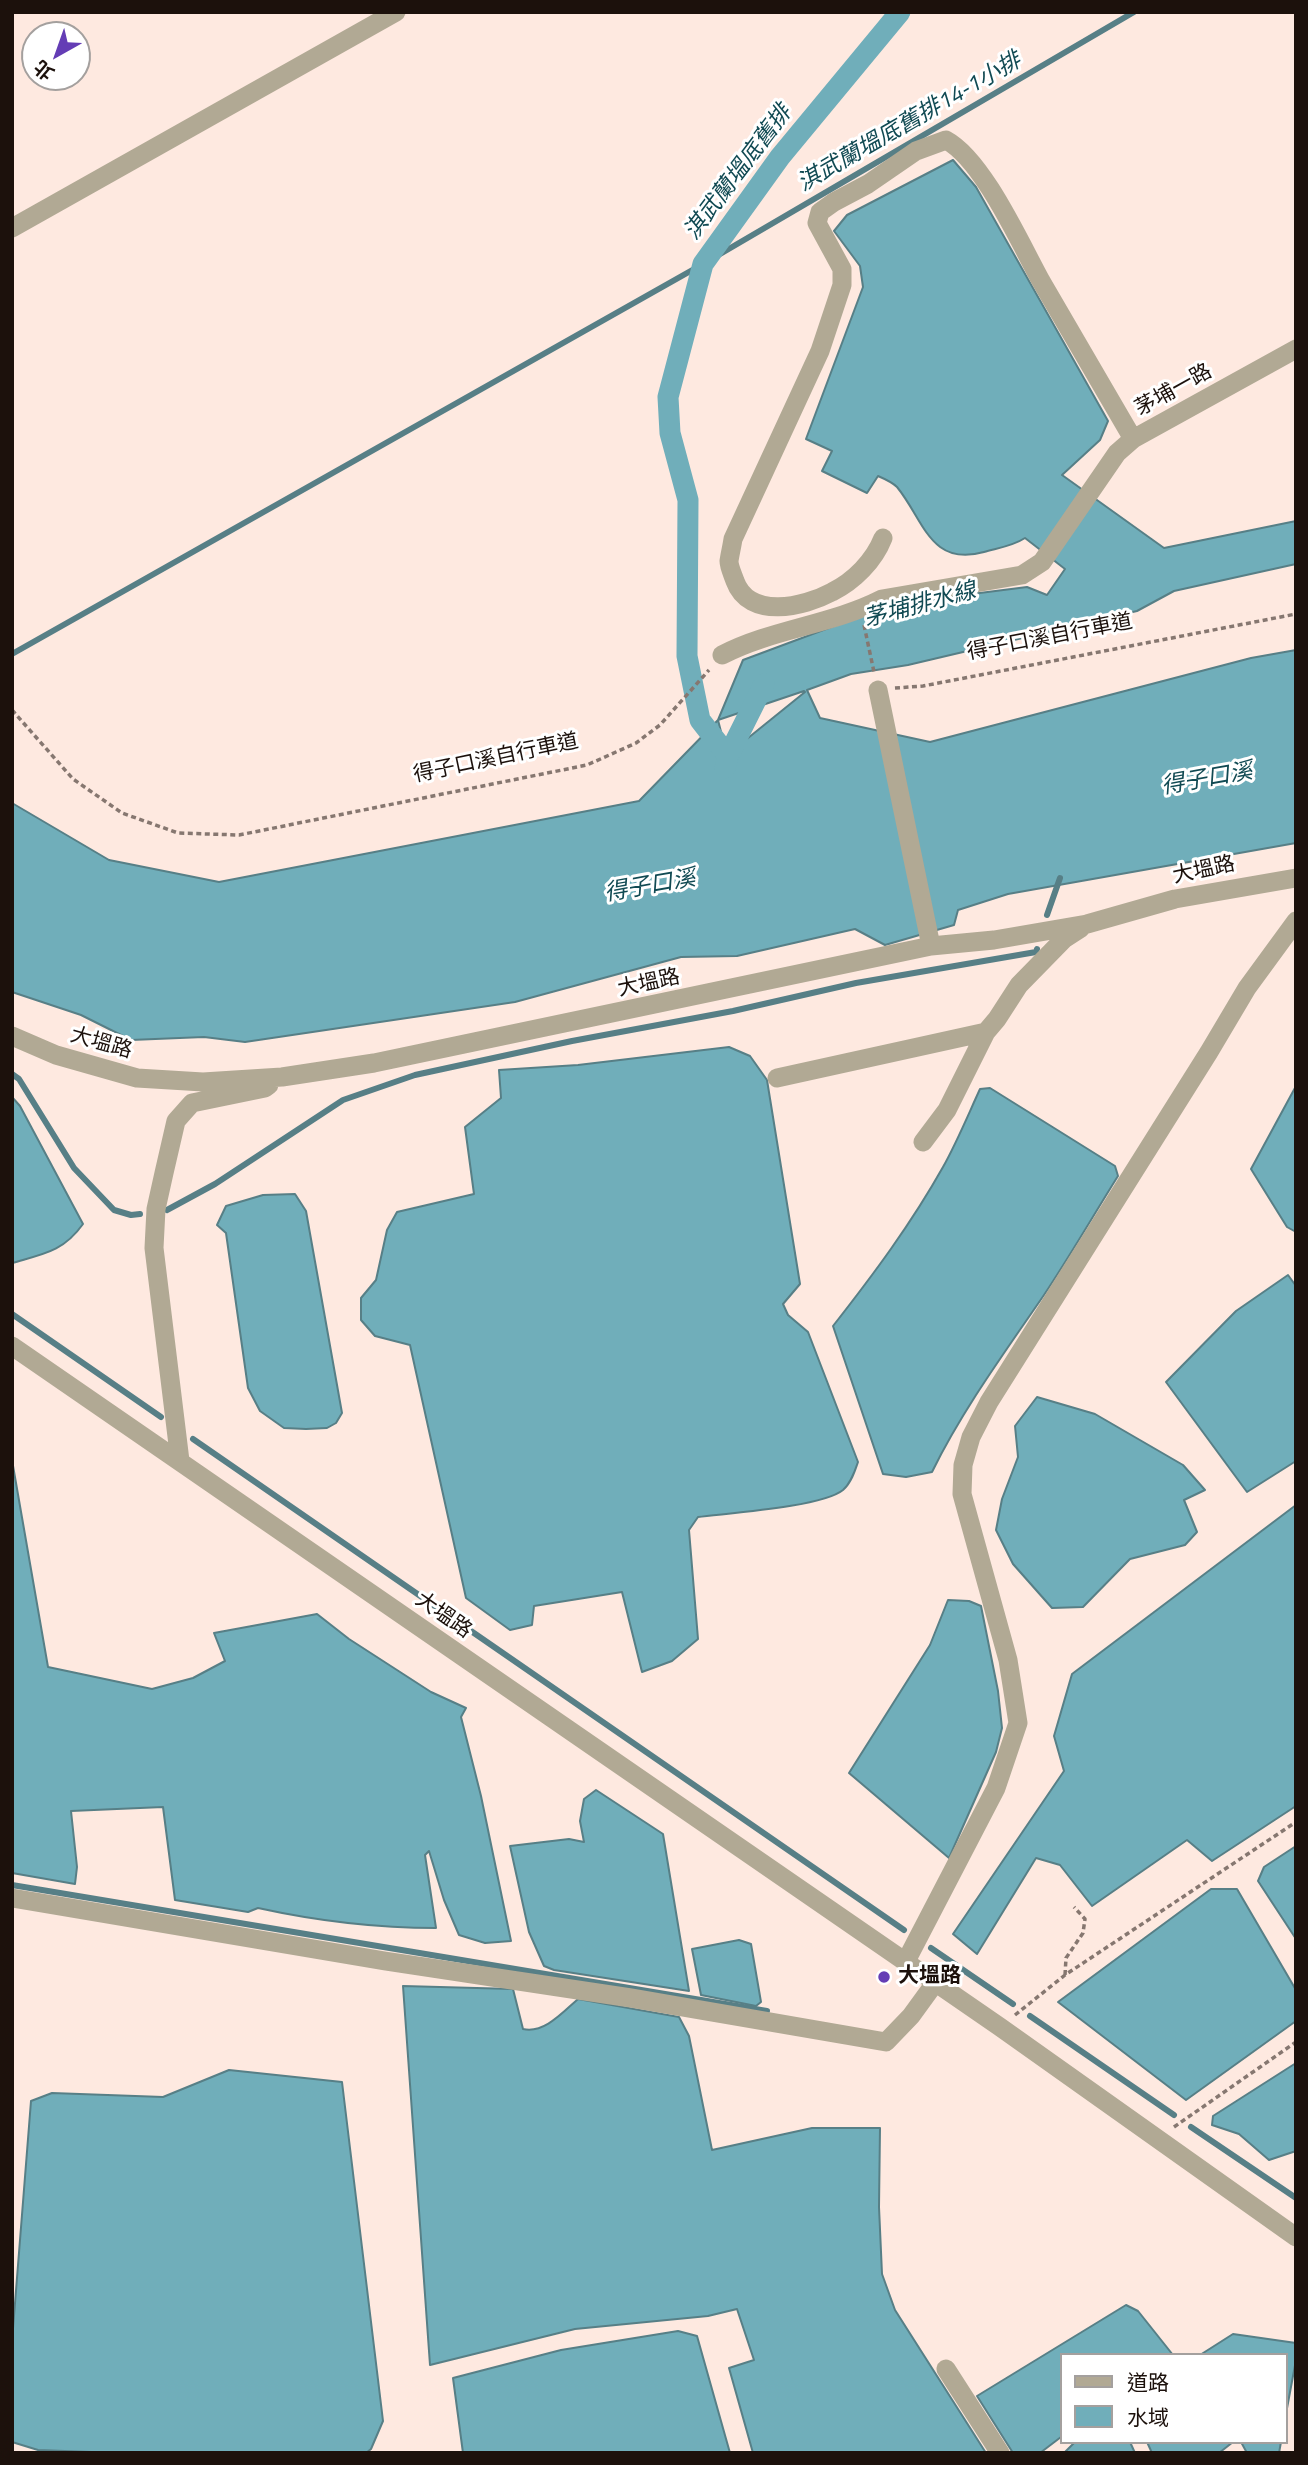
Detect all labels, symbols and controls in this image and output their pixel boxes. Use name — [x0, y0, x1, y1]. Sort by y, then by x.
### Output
north arrow — [21, 21, 91, 91]
water label: 淇武蘭塭底舊排14-1小排 — [793, 48, 1027, 198]
text: 北 — [27, 54, 60, 88]
water label: 淇武蘭塭底舊排 — [680, 100, 798, 246]
street label: 茅埔一路 — [1131, 360, 1217, 422]
water label: 茅埔排水線 — [861, 578, 979, 634]
street label: 得子口溪自行車道 — [965, 610, 1135, 666]
street label: 得子口溪自行車道 — [411, 729, 581, 789]
water label: 得子口溪 — [1159, 758, 1255, 802]
street label: 大塭路 — [1171, 852, 1237, 890]
water label: 得子口溪 — [602, 865, 698, 909]
street label: 大塭路 — [616, 965, 682, 1003]
street label: 大塭路 — [67, 1023, 135, 1065]
street label: 大塭路 — [410, 1588, 476, 1644]
place label: 大塭路 — [898, 1964, 961, 1990]
marker: 大塭路 — [876, 1969, 892, 1985]
legend — [1060, 2353, 1287, 2444]
text: 道路 — [1127, 2366, 1169, 2398]
text: 水域 — [1127, 2401, 1169, 2433]

